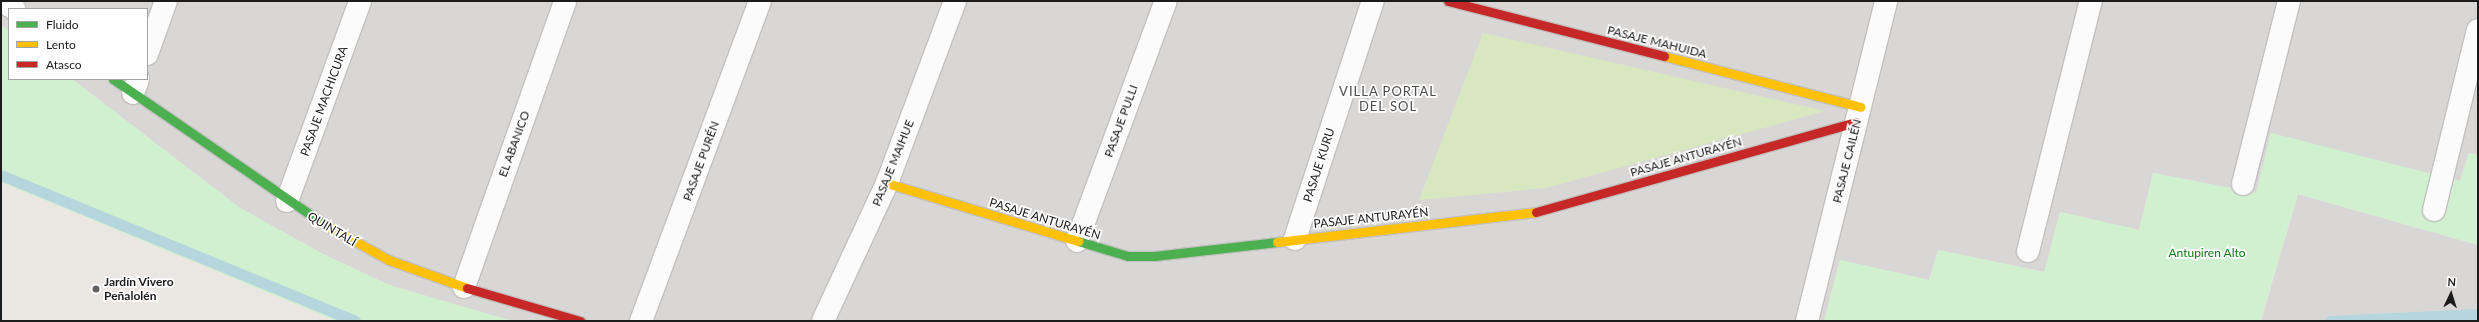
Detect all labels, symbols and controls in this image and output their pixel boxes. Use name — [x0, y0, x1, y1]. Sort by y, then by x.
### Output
legend — [8, 8, 148, 80]
text: Fluido — [46, 17, 79, 32]
street label: PASAJE MAHUIDA — [1606, 23, 1708, 61]
text: Lento — [46, 37, 76, 52]
street label: PASAJE MACHICURA — [297, 44, 351, 158]
text: Atasco — [46, 57, 82, 72]
street label: PASAJE PULLI — [1101, 83, 1141, 159]
district label: VILLA PORTAL DEL SOL — [1339, 84, 1437, 115]
street label: EL ABANICO — [495, 109, 533, 179]
street label: PASAJE MAIHUE — [869, 118, 917, 208]
street label: PASAJE CAILÉN — [1830, 118, 1864, 204]
street label: PASAJE PURÉN — [680, 119, 722, 203]
street label: PASAJE KURU — [1300, 126, 1338, 204]
street label: PASAJE ANTURAYÉN — [1628, 134, 1744, 180]
street label: PASAJE ANTURAYÉN — [987, 195, 1103, 243]
street label: PASAJE ANTURAYÉN — [1313, 205, 1429, 231]
street label: QUINTALÍ — [305, 209, 359, 249]
park label: Antupiren Alto — [2168, 246, 2246, 260]
north arrow — [2431, 274, 2471, 314]
place label: Jardín Vivero Peñalolén — [104, 275, 174, 303]
text: N — [2447, 275, 2457, 288]
marker: Jardín Vivero Peñalolén — [91, 284, 101, 294]

